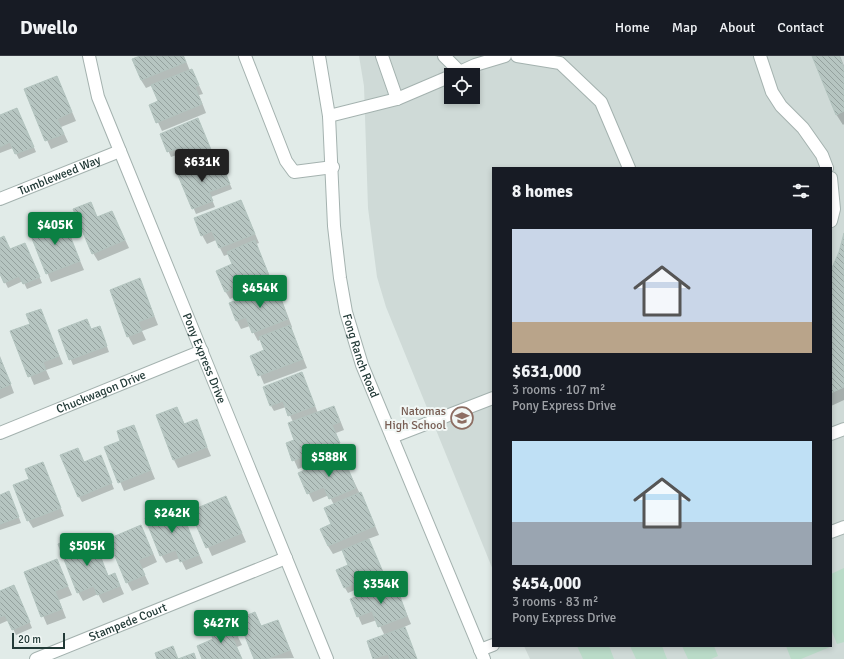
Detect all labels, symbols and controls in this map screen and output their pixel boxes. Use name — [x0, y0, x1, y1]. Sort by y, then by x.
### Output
text: Dwello — [20, 16, 78, 40]
text: Home — [615, 19, 650, 36]
text: Map — [672, 19, 697, 36]
text: About — [719, 19, 755, 36]
text: Contact — [777, 19, 824, 36]
map controls — [444, 68, 480, 104]
button: locate — [444, 68, 480, 104]
pin: $631K — [174, 149, 230, 183]
street label: Tumbleweed Way — [16, 152, 103, 198]
text: $631K — [184, 154, 220, 170]
icon: filters — [790, 180, 812, 202]
text: 8 homes — [512, 181, 573, 202]
pin: $405K — [27, 212, 83, 246]
text: $405K — [37, 217, 73, 233]
icon: home — [626, 255, 698, 327]
pin: $454K — [232, 275, 288, 309]
text: $454K — [242, 280, 278, 296]
street label: Pony Express Drive — [179, 311, 230, 406]
street label: Fong Ranch Road — [339, 312, 382, 400]
text: $631,000 — [512, 361, 581, 382]
street label: Chuckwagon Drive — [54, 367, 148, 417]
text: 3 rooms · 107 m² — [512, 382, 605, 398]
text: Pony Express Drive — [512, 398, 616, 414]
place label: Natomas High School — [384, 404, 446, 433]
school or university icon: Natomas High School — [449, 405, 475, 431]
pin: $588K — [301, 444, 357, 478]
text: $588K — [311, 449, 347, 465]
icon: home — [626, 467, 698, 539]
pin: $242K — [144, 500, 200, 534]
text: $242K — [154, 505, 190, 521]
pin: $505K — [59, 533, 115, 567]
text: $505K — [69, 538, 105, 554]
pin: $354K — [353, 571, 409, 605]
text: $454,000 — [512, 573, 581, 594]
text: $354K — [363, 576, 399, 592]
text: 3 rooms · 83 m² — [512, 594, 598, 610]
street label: Stampede Court — [87, 599, 169, 644]
pin: $427K — [193, 610, 249, 644]
text: Pony Express Drive — [512, 610, 616, 626]
text: $427K — [203, 615, 239, 631]
scale bar — [12, 631, 65, 650]
text: 20 m — [18, 633, 41, 646]

